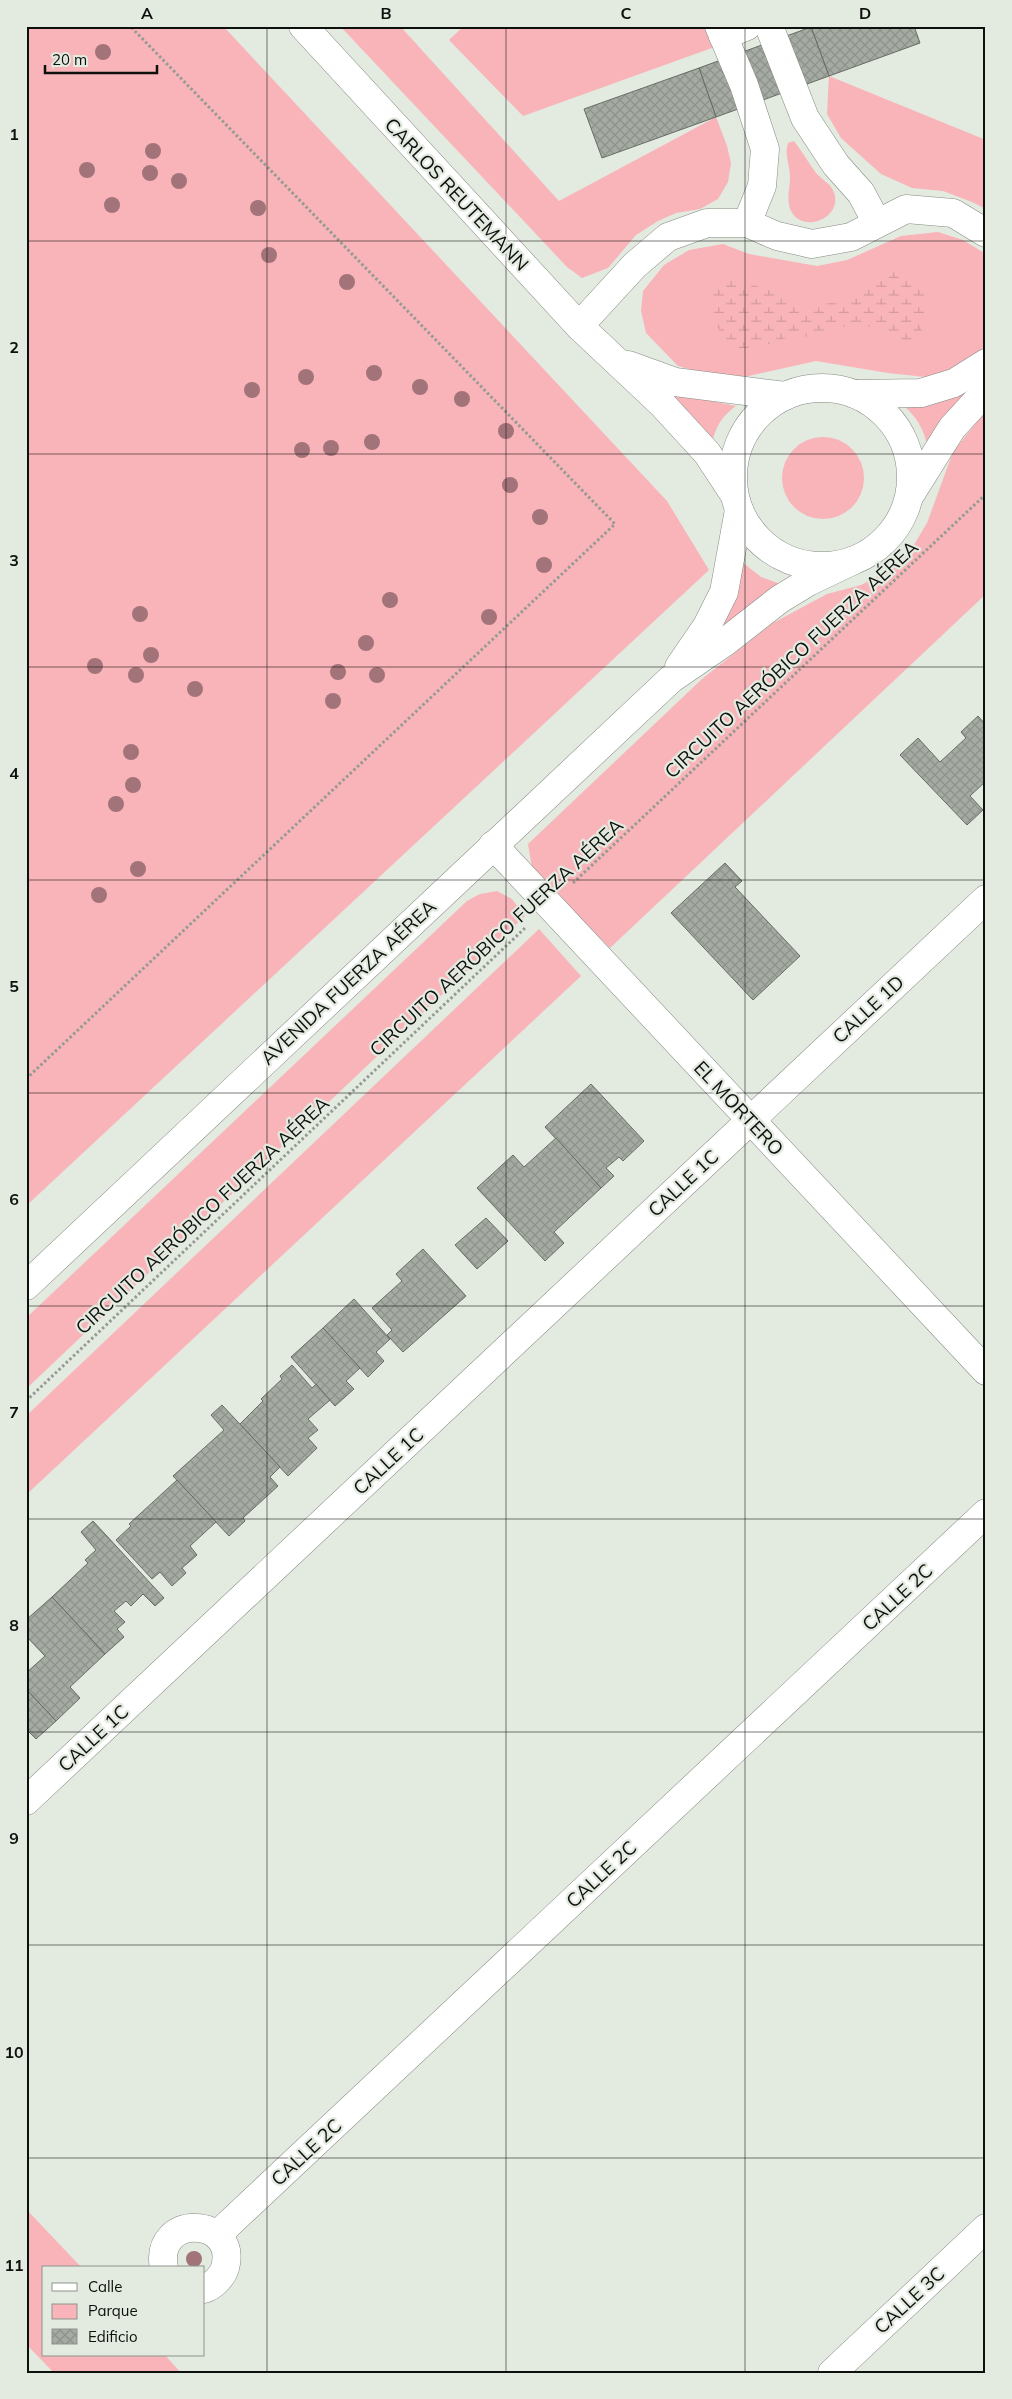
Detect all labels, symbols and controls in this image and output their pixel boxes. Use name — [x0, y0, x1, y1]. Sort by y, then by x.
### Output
text: A — [141, 3, 153, 23]
text: B — [380, 3, 392, 23]
text: C — [621, 3, 632, 23]
text: D — [859, 3, 871, 23]
scale bar — [45, 42, 158, 74]
text: 20 m — [52, 50, 87, 69]
street label: CARLOS REUTEMANN — [380, 113, 534, 275]
text: 1 — [9, 124, 19, 144]
text: 2 — [9, 337, 19, 357]
street label: CIRCUITO AERÓBICO FUERZA AÉREA — [659, 535, 923, 783]
text: 3 — [9, 550, 19, 570]
text: 4 — [9, 763, 19, 783]
street label: CIRCUITO AERÓBICO FUERZA AÉREA — [364, 813, 628, 1061]
street label: AVENIDA FUERZA AÉREA — [255, 894, 441, 1070]
street label: CALLE 1D — [827, 970, 909, 1048]
text: 5 — [9, 976, 19, 996]
street label: EL MORTERO — [689, 1056, 789, 1160]
street label: CIRCUITO AERÓBICO FUERZA AÉREA — [70, 1091, 334, 1339]
street label: CALLE 1C — [643, 1144, 723, 1222]
text: 6 — [9, 1189, 19, 1209]
text: 7 — [9, 1402, 19, 1422]
street label: CALLE 1C — [348, 1422, 428, 1500]
street label: CALLE 2C — [857, 1558, 937, 1636]
text: 8 — [9, 1615, 19, 1635]
street label: CALLE 1C — [53, 1699, 133, 1777]
text: 9 — [9, 1828, 19, 1848]
street label: CALLE 2C — [561, 1835, 641, 1913]
text: 10 — [4, 2042, 24, 2062]
street label: CALLE 2C — [266, 2113, 346, 2191]
text: 11 — [4, 2255, 24, 2275]
street label: CALLE 3C — [869, 2261, 949, 2339]
legend — [42, 2266, 205, 2356]
text: Calle — [88, 2277, 122, 2296]
text: Parque — [88, 2301, 138, 2320]
text: Edificio — [88, 2327, 138, 2346]

